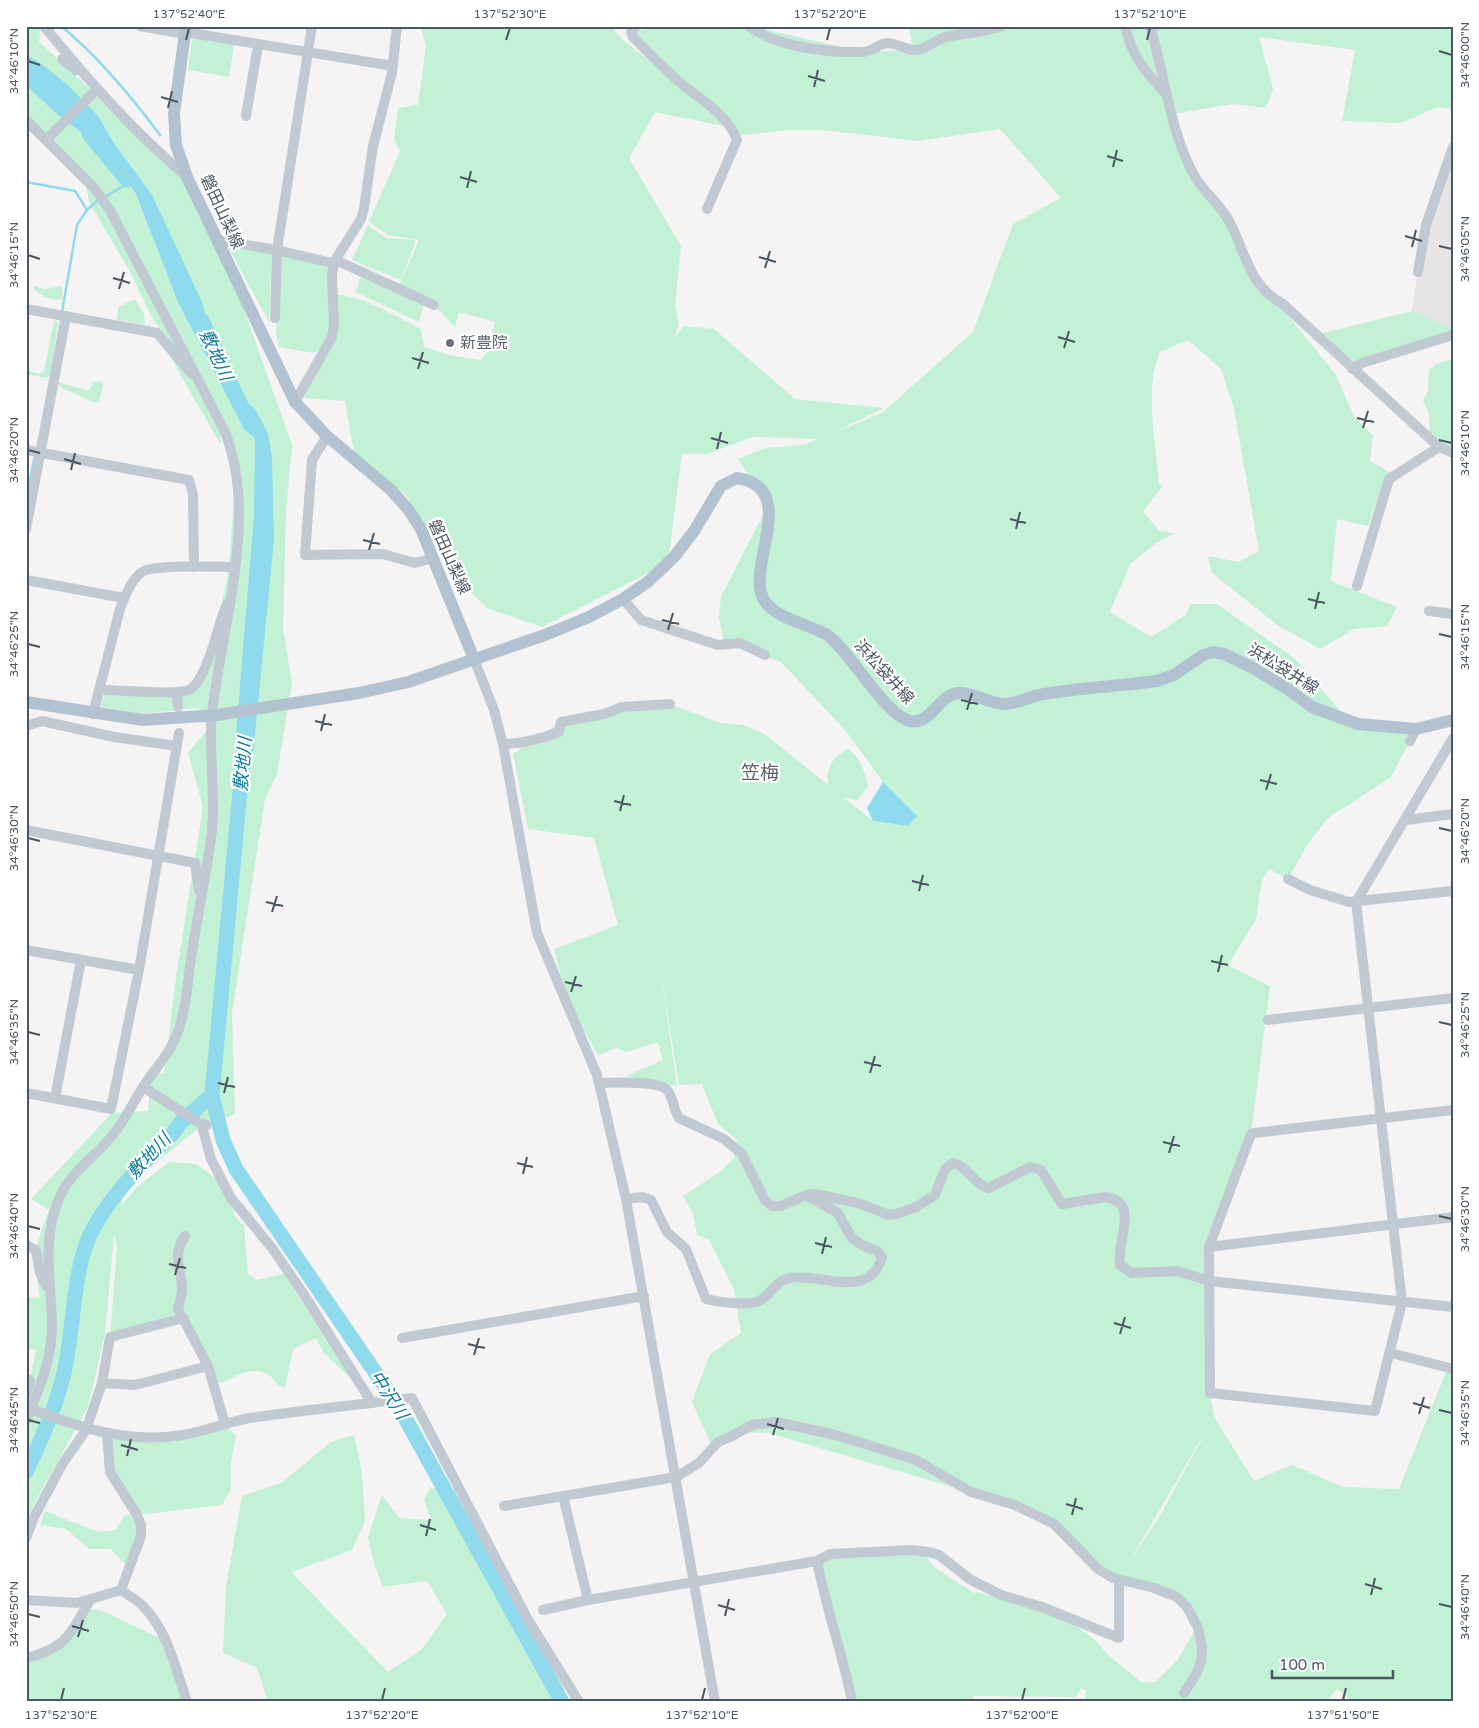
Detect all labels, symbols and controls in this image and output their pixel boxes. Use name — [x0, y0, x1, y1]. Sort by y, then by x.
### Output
text: 137°52'40"E — [153, 7, 226, 21]
text: 137°52'30"E — [474, 7, 547, 21]
text: 137°52'20"E — [794, 7, 867, 21]
text: 137°52'10"E — [1114, 7, 1187, 21]
text: 34°46'00"N — [1458, 22, 1472, 88]
text: 34°46'10"N — [7, 28, 21, 94]
street label: 磐田山梨線 — [196, 172, 248, 252]
text: 34°46'05"N — [1458, 216, 1472, 282]
text: 34°46'15"N — [7, 222, 21, 288]
water label: 敷地川 — [195, 326, 238, 386]
place label: 新豊院 — [460, 333, 508, 353]
marker: 新豊院 — [444, 337, 456, 349]
text: 34°46'10"N — [1458, 410, 1472, 476]
text: 34°46'20"N — [7, 417, 21, 483]
street label: 磐田山梨線 — [424, 516, 474, 598]
text: 34°46'15"N — [1458, 604, 1472, 670]
text: 34°46'25"N — [7, 611, 21, 677]
street label: 浜松袋井線 — [850, 636, 918, 708]
street label: 浜松袋井線 — [1244, 639, 1322, 699]
water label: 敷地川 — [230, 734, 256, 792]
district label: 笠梅 — [741, 762, 779, 784]
text: 34°46'20"N — [1458, 798, 1472, 864]
text: 34°46'30"N — [7, 805, 21, 871]
text: 34°46'25"N — [1458, 992, 1472, 1058]
text: 34°46'35"N — [7, 999, 21, 1065]
water label: 敷地川 — [123, 1127, 177, 1183]
text: 34°46'30"N — [1458, 1186, 1472, 1252]
text: 34°46'40"N — [7, 1193, 21, 1259]
water label: 中沢川 — [365, 1366, 414, 1425]
text: 34°46'35"N — [1458, 1380, 1472, 1446]
text: 34°46'45"N — [7, 1387, 21, 1453]
text: 34°46'40"N — [1458, 1574, 1472, 1640]
text: 34°46'50"N — [7, 1581, 21, 1647]
scale bar — [1272, 1648, 1393, 1680]
text: 100 m — [1279, 1656, 1325, 1674]
text: 137°52'30"E — [25, 1708, 98, 1722]
text: 137°52'20"E — [346, 1708, 419, 1722]
text: 137°52'10"E — [666, 1708, 739, 1722]
text: 137°52'00"E — [986, 1708, 1059, 1722]
text: 137°51'50"E — [1307, 1708, 1380, 1722]

